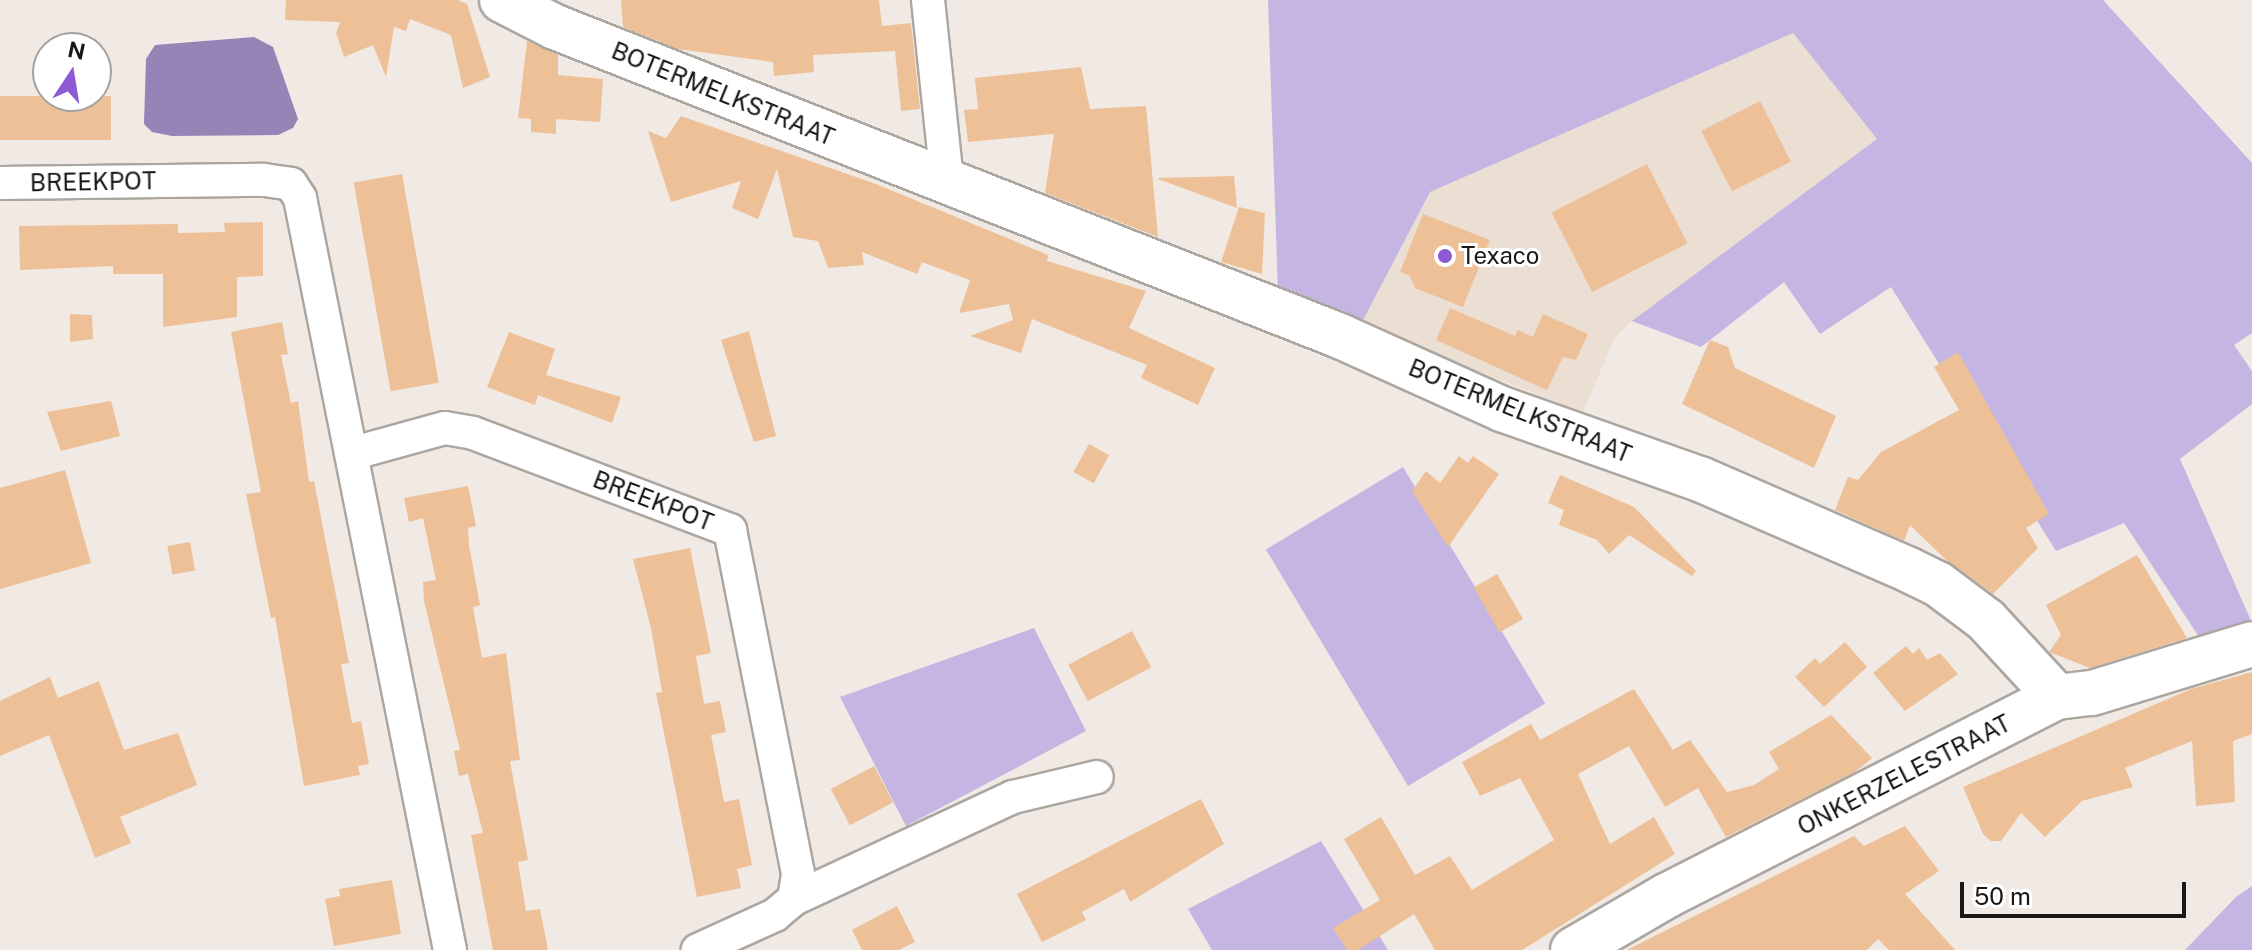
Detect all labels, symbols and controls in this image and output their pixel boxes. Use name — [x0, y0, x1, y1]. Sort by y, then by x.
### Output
north arrow — [32, 32, 112, 112]
text: N — [65, 36, 88, 65]
street label: BOTERMELKSTRAAT — [607, 36, 839, 152]
street label: BREEKPOT — [30, 166, 156, 198]
place label: Texaco — [1461, 242, 1539, 270]
marker: Texaco — [1436, 247, 1454, 265]
street label: BOTERMELKSTRAAT — [1404, 353, 1636, 469]
street label: BREEKPOT — [589, 465, 717, 537]
street label: ONKERZELESTRAAT — [1793, 709, 2015, 841]
scale bar — [1964, 866, 2190, 916]
text: 50 m — [1974, 882, 2031, 910]

